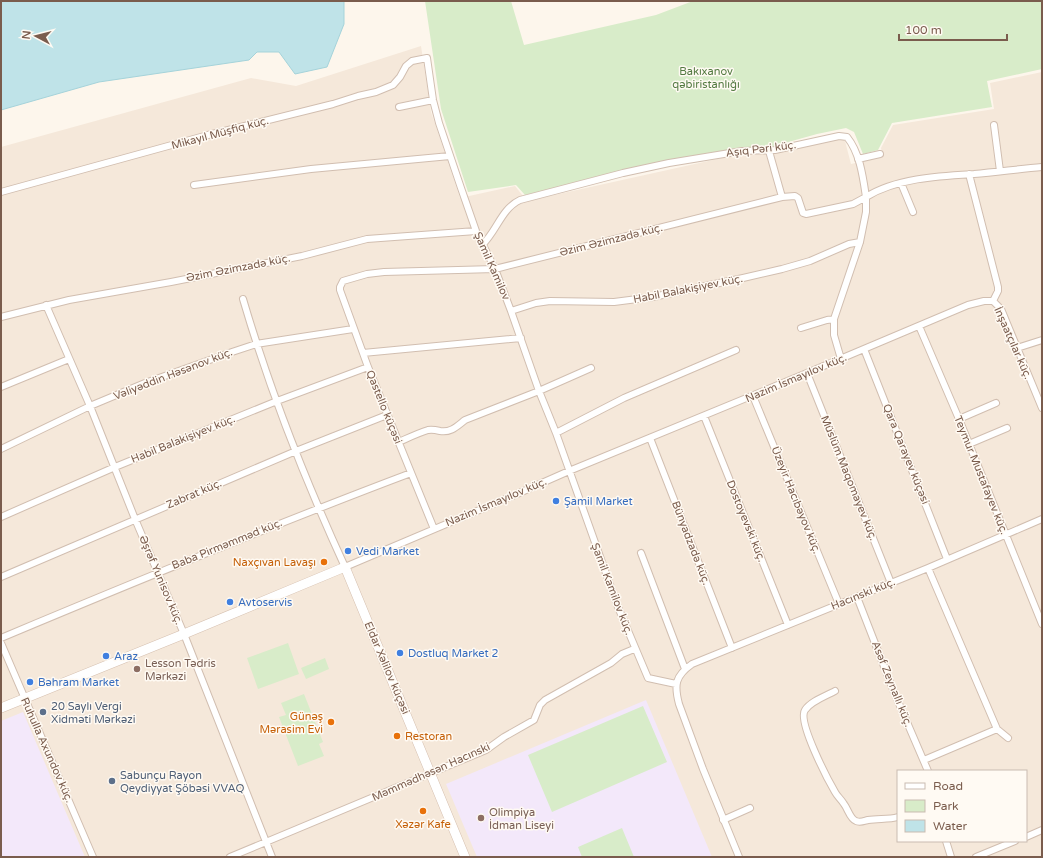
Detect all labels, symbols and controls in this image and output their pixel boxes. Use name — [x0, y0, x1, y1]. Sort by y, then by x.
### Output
north arrow — [16, 16, 56, 56]
scale bar — [899, 16, 1007, 42]
text: 100 m — [905, 23, 942, 37]
text: N — [20, 30, 34, 40]
park label: Bakıxanov qəbiristanlığı — [672, 65, 740, 91]
street label: Mikayıl Müşfiq küç. — [170, 114, 270, 152]
street label: Aşıq Pəri küç. — [725, 138, 797, 160]
street label: Əzim Əzimzadə küç. — [558, 221, 664, 259]
street label: Şamil Kamilov — [471, 230, 513, 302]
street label: Əzim Əzimzadə küç. — [185, 251, 291, 284]
street label: Habil Balakişiyev küç. — [632, 272, 744, 306]
street label: İnşaatçılar küç. — [991, 305, 1035, 381]
street label: Vəliyəddin Həsənov küç. — [112, 345, 234, 403]
street label: Nazim İsmayılov küç. — [743, 351, 849, 405]
street label: Qastello küçəsi — [363, 368, 405, 446]
street label: Qara Qarayev küçəsi — [880, 402, 932, 506]
street label: Habil Balakişiyev küç. — [129, 412, 237, 466]
street label: Müslüm Maqomayev küç. — [818, 414, 880, 542]
street label: Teymur Mustafayev küç. — [951, 414, 1011, 536]
street label: Üzeyir Hacıbəyov küç. — [769, 445, 824, 556]
street label: Nazim İsmayılov küç. — [443, 475, 549, 529]
street label: Zabrat küç. — [164, 476, 224, 511]
street label: Dostoyevski küç. — [724, 478, 768, 564]
place label: Şamil Market — [564, 495, 633, 508]
marker: Şamil Market — [551, 496, 561, 506]
street label: Bünyadzadə küç. — [669, 499, 713, 587]
street label: Baba Pirməmməd küç. — [170, 516, 284, 572]
street label: Əşrəf Yunisov küç. — [136, 533, 186, 627]
street label: Şamil Kamilov küç. — [589, 541, 636, 637]
place label: Vedi Market — [356, 545, 419, 558]
marker: Vedi Market — [343, 546, 353, 556]
place label: Naxçıvan Lavaşı — [233, 556, 316, 569]
marker: Naxçıvan Lavaşı — [319, 557, 329, 567]
street label: Hacınski küç. — [829, 575, 897, 613]
place label: Avtoservis — [238, 596, 292, 609]
marker: Avtoservis — [225, 597, 235, 607]
street label: Eldar Xəlilov küçəsi — [362, 620, 412, 716]
street label: Asəf Zeynallı küç. — [869, 639, 915, 729]
place label: Dostluq Market 2 — [408, 647, 499, 660]
marker: Dostluq Market 2 — [395, 648, 405, 658]
place label: Araz — [114, 650, 139, 663]
marker: Araz — [101, 651, 111, 661]
place label: Lesson Tədris Mərkəzi — [145, 657, 216, 683]
marker: Lesson Tədris Mərkəzi — [132, 664, 142, 674]
place label: Bəhram Market — [38, 676, 119, 689]
marker: Bəhram Market — [25, 677, 35, 687]
street label: Ruhulla Axundov küç. — [18, 695, 76, 805]
place label: 20 Saylı Vergi Xidməti Mərkəzi — [51, 700, 135, 726]
marker: 20 Saylı Vergi Xidməti Mərkəzi — [38, 707, 48, 717]
place label: Günəş Mərasim Evi — [260, 710, 323, 736]
marker: Günəş Mərasim Evi — [326, 717, 336, 727]
place label: Restoran — [405, 730, 452, 743]
marker: Restoran — [392, 731, 402, 741]
street label: Məmmədhəsən Hacınski — [370, 740, 492, 804]
place label: Sabunçu Rayon Qeydiyyat Şöbəsi VVAQ — [120, 769, 245, 795]
legend — [897, 770, 1027, 842]
marker: Sabunçu Rayon Qeydiyyat Şöbəsi VVAQ — [107, 776, 117, 786]
text: Road — [933, 779, 963, 793]
text: Park — [933, 799, 959, 813]
marker: Xəzər Kafe — [418, 806, 428, 816]
place label: Olimpiya İdman Liseyi — [489, 806, 554, 832]
marker: Olimpiya İdman Liseyi — [476, 813, 486, 823]
place label: Xəzər Kafe — [395, 818, 451, 831]
text: Water — [933, 819, 968, 833]

